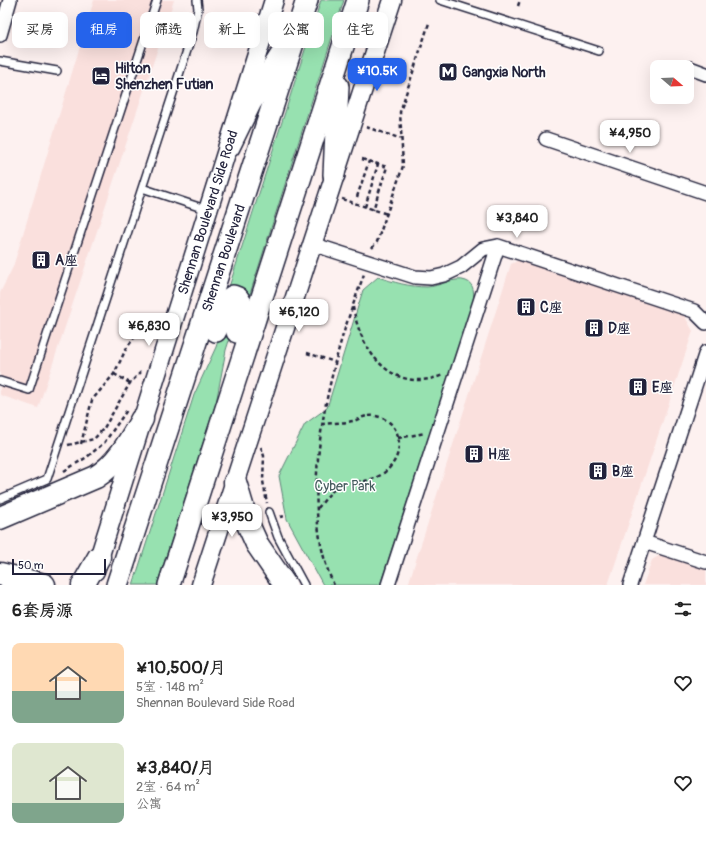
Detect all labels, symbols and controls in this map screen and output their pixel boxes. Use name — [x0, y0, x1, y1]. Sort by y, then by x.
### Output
chip: 买房 — [12, 12, 68, 48]
chip: 租房 — [76, 12, 132, 48]
chip: 筛选 — [140, 12, 196, 48]
chip: 新上 — [204, 12, 260, 48]
chip: 公寓 — [268, 12, 324, 48]
chip: 住宅 — [332, 12, 388, 48]
pin: ¥10.5K — [344, 58, 410, 92]
place label: Hilton Shenzhen Futian — [115, 60, 213, 93]
north arrow — [650, 60, 694, 104]
map controls — [650, 60, 694, 104]
metro station icon: Gangxia North — [437, 61, 459, 83]
text: ¥10.5K — [357, 63, 397, 79]
place label: Gangxia North — [462, 64, 546, 81]
hotel icon: Hilton Shenzhen Futian — [90, 65, 112, 87]
pin: ¥4,950 — [597, 120, 663, 154]
text: ¥4,950 — [609, 125, 651, 141]
street label: Shennan Boulevard Side Road — [174, 128, 242, 296]
street label: Shennan Boulevard — [199, 202, 249, 314]
pin: ¥3,840 — [484, 205, 550, 239]
text: ¥3,840 — [496, 210, 538, 226]
building icon: A座 — [30, 249, 52, 271]
place label: A座 — [55, 252, 78, 269]
building icon: C座 — [515, 296, 537, 318]
pin: ¥6,120 — [266, 299, 332, 333]
place label: C座 — [540, 299, 563, 316]
text: ¥6,120 — [278, 304, 320, 320]
pin: ¥6,830 — [116, 313, 182, 347]
building icon: D座 — [583, 317, 605, 339]
text: ¥6,830 — [128, 318, 170, 334]
place label: D座 — [608, 320, 631, 337]
building icon: E座 — [627, 376, 649, 398]
place label: E座 — [652, 379, 673, 396]
building icon: H座 — [463, 443, 485, 465]
place label: H座 — [488, 446, 511, 463]
building icon: B座 — [587, 460, 609, 482]
place label: B座 — [612, 463, 634, 480]
park label: Cyber Park — [315, 478, 376, 495]
pin: ¥3,950 — [199, 504, 265, 538]
text: ¥3,950 — [211, 509, 253, 525]
scale bar — [12, 557, 106, 576]
text: 50 m — [18, 559, 44, 572]
icon: filters — [672, 598, 694, 620]
text: 6套房源 — [12, 600, 73, 621]
text: ¥10,500/月 — [136, 657, 226, 678]
icon: home — [44, 659, 92, 707]
icon: heart — [672, 672, 694, 694]
text: 5室 · 148 m² — [136, 679, 204, 695]
text: Shennan Boulevard Side Road — [136, 695, 295, 711]
text: ¥3,840/月 — [136, 757, 215, 778]
icon: home — [44, 759, 92, 807]
icon: heart — [672, 772, 694, 794]
text: 2室 · 64 m² — [136, 779, 200, 795]
text: 公寓 — [136, 796, 162, 812]

